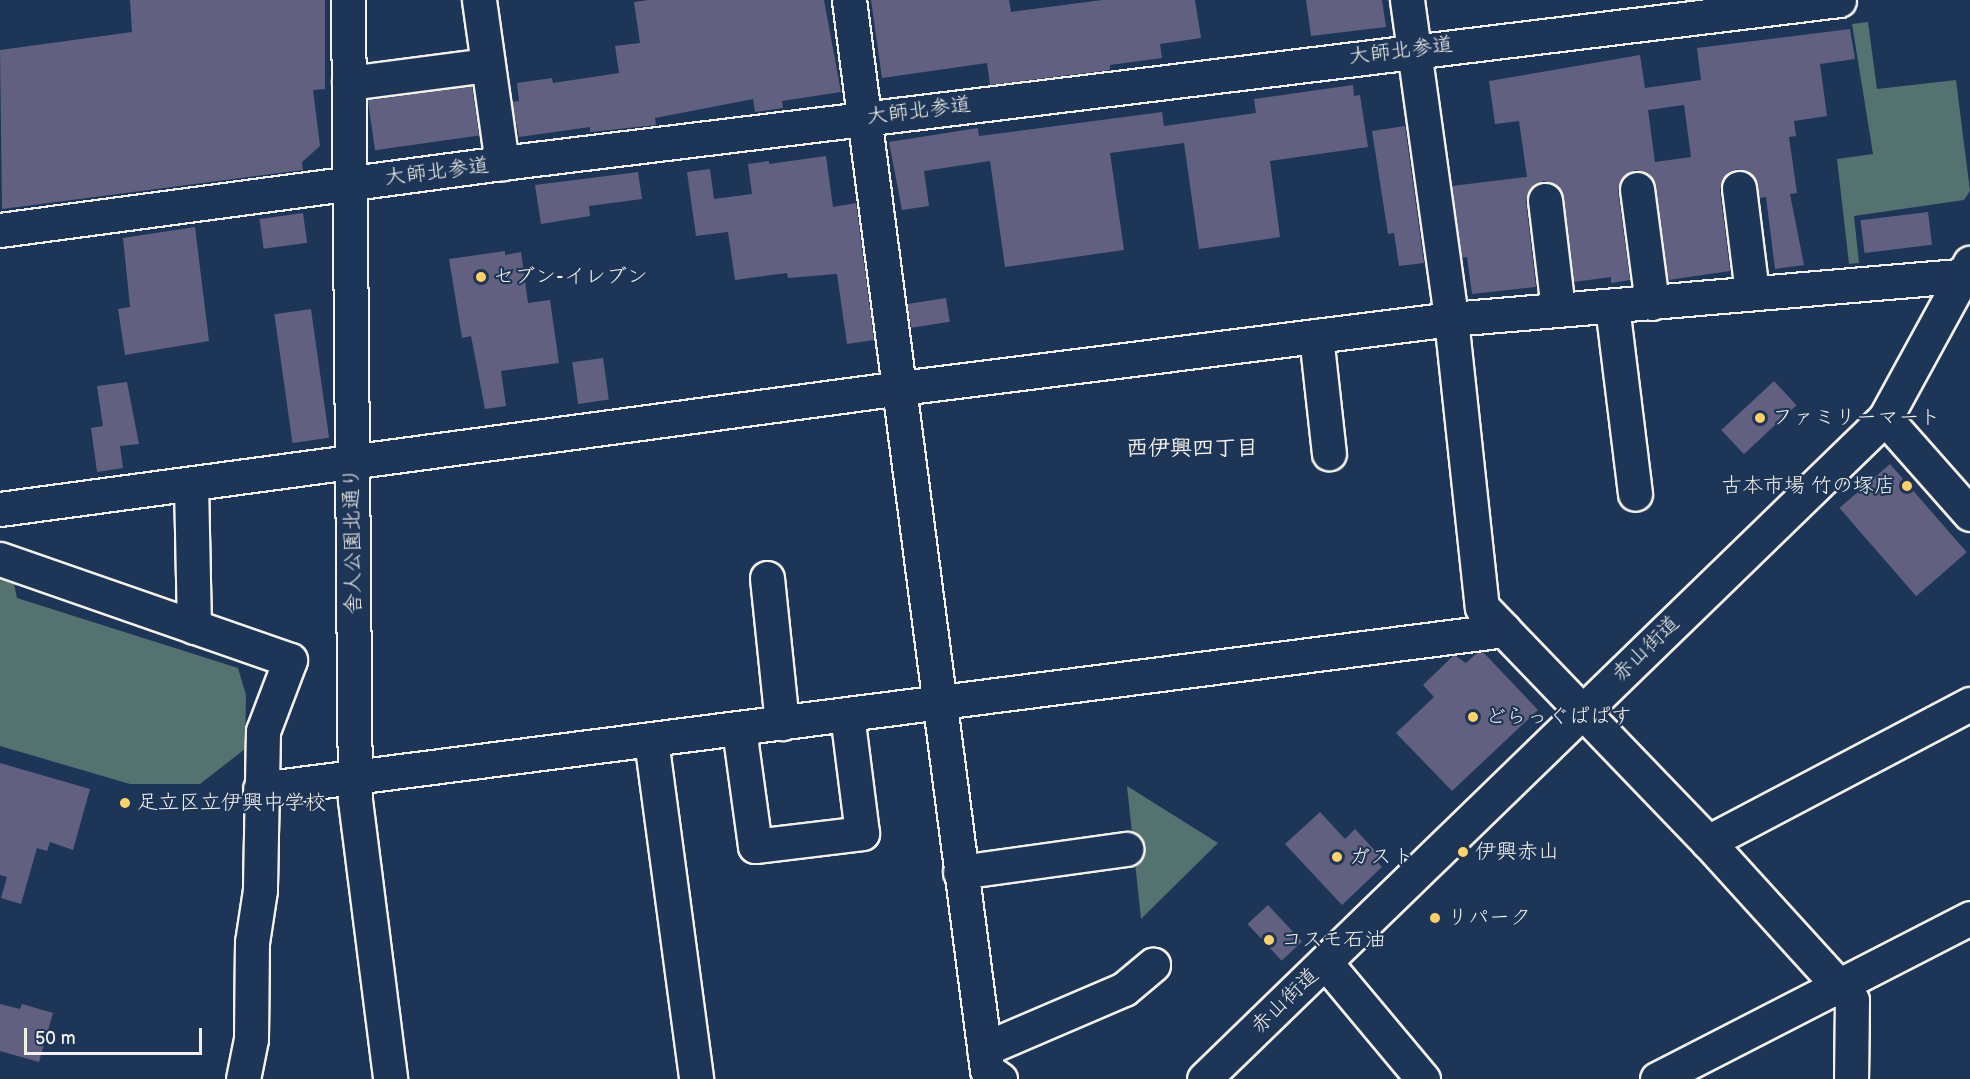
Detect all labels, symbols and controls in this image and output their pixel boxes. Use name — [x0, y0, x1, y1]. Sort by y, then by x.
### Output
street label: 大師北参道 — [1347, 32, 1455, 70]
street label: 大師北参道 — [865, 92, 973, 130]
street label: 大師北参道 — [383, 153, 491, 191]
place label: セブン-イレブン — [493, 264, 648, 290]
marker: セブン-イレブン — [474, 270, 488, 284]
place label: ファミリーマート — [1772, 405, 1940, 431]
marker: ファミリーマート — [1753, 411, 1767, 425]
district label: 西伊興四丁目 — [1126, 436, 1258, 462]
street label: 舎人公園北通り — [339, 467, 367, 615]
place label: 古本市場 竹の塚店 — [1721, 473, 1895, 499]
marker: 古本市場 竹の塚店 — [1900, 479, 1914, 493]
street label: 赤山街道 — [1607, 611, 1685, 687]
place label: どらっぐぱぱす — [1485, 704, 1632, 730]
marker: どらっぐぱぱす — [1466, 710, 1480, 724]
place label: 足立区立伊興中学校 — [137, 790, 326, 816]
marker: 足立区立伊興中学校 — [118, 796, 132, 810]
place label: 伊興赤山 — [1475, 839, 1559, 865]
place label: ガスト — [1349, 844, 1412, 870]
marker: 伊興赤山 — [1456, 845, 1470, 859]
marker: ガスト — [1330, 850, 1344, 864]
place label: リパーク — [1447, 905, 1531, 931]
marker: リパーク — [1428, 911, 1442, 925]
place label: コスモ石油 — [1281, 927, 1386, 953]
marker: コスモ石油 — [1262, 933, 1276, 947]
street label: 赤山街道 — [1246, 963, 1324, 1039]
scale bar — [27, 1016, 206, 1054]
text: 50 m — [35, 1028, 76, 1049]

